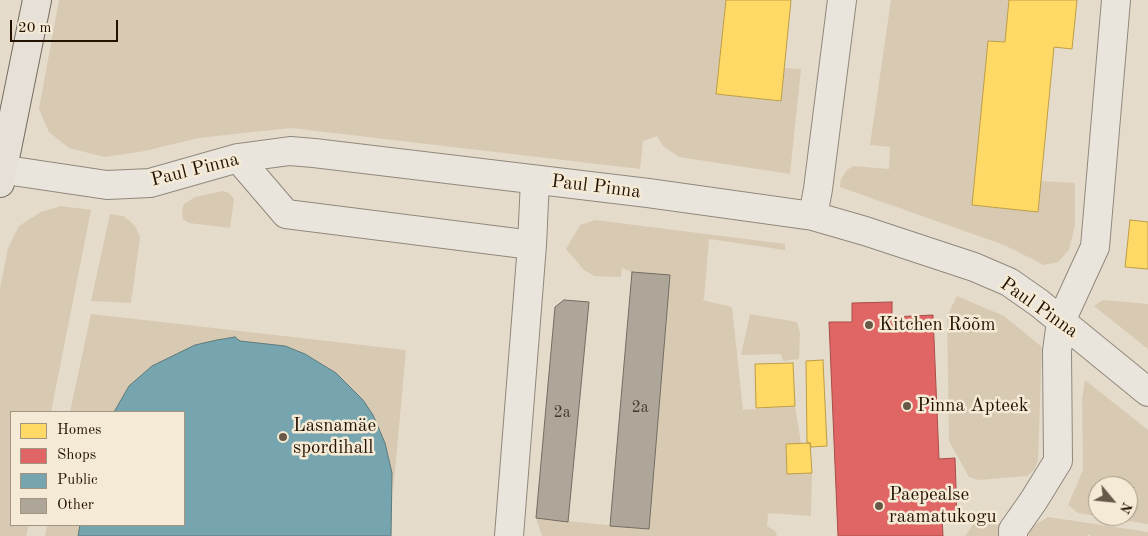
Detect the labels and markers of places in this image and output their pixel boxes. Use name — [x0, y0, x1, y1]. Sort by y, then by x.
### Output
place label: Kitchen Rõõm — [879, 314, 996, 336]
marker: Kitchen Rõõm — [863, 319, 875, 331]
place label: Pinna Apteek — [917, 395, 1029, 417]
marker: Pinna Apteek — [901, 400, 913, 412]
place label: Lasnamäe spordihall — [293, 415, 376, 459]
marker: Lasnamäe spordihall — [277, 431, 289, 443]
place label: Paepealse raamatukogu — [889, 484, 997, 528]
marker: Paepealse raamatukogu — [873, 500, 885, 512]

